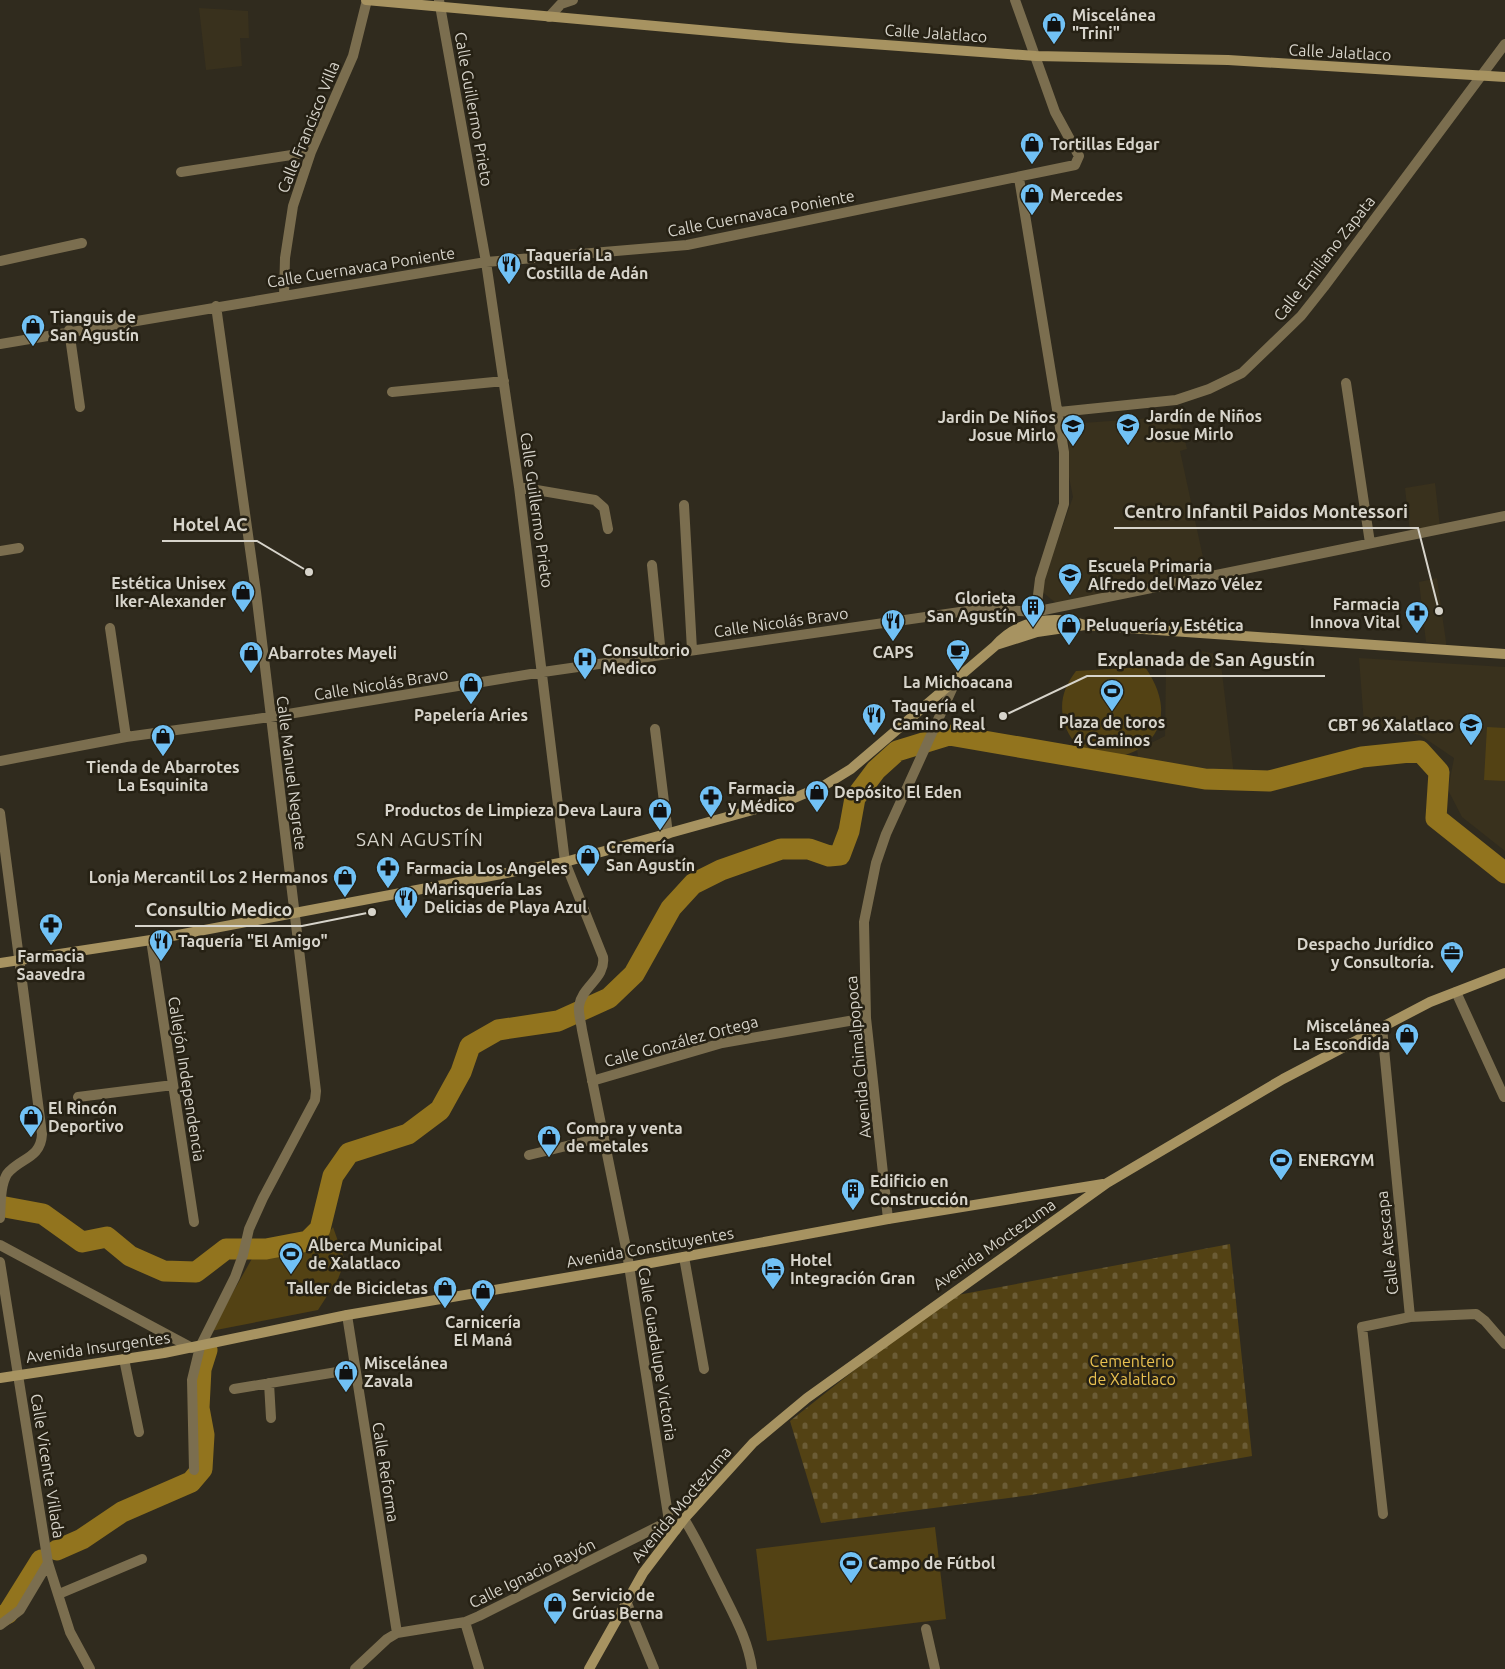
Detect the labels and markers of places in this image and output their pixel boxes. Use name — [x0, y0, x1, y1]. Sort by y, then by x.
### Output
place label: Miscelánea "Trini" — [1072, 6, 1156, 42]
shop icon: Miscelánea "Trini" — [1041, 11, 1067, 45]
shop icon: Tortillas Edgar — [1019, 131, 1045, 165]
place label: Tortillas Edgar — [1050, 135, 1160, 153]
shop icon: Mercedes — [1019, 182, 1045, 216]
place label: Mercedes — [1050, 186, 1123, 204]
place label: Taquería La Costilla de Adán — [526, 246, 648, 282]
restaurant icon: Taquería La Costilla de Adán — [496, 251, 522, 285]
place label: Tianguis de San Agustín — [50, 308, 139, 344]
shop icon: Tianguis de San Agustín — [20, 313, 46, 347]
place label: Jardín de Niños Josue Mirlo — [1146, 407, 1262, 443]
place label: Jardin De Niños Josue Mirlo — [938, 408, 1056, 444]
school or university icon: Jardín de Niños Josue Mirlo — [1115, 412, 1141, 446]
school or university icon: Jardin De Niños Josue Mirlo — [1060, 413, 1086, 447]
callout: Centro Infantil Paidos Montessori — [1114, 495, 1418, 528]
callout: Hotel AC — [162, 508, 257, 541]
place label: Escuela Primaria Alfredo del Mazo Vélez — [1088, 557, 1262, 593]
school or university icon: Escuela Primaria Alfredo del Mazo Vélez — [1057, 562, 1083, 596]
place label: Estética Unisex Iker-Alexander — [111, 574, 226, 610]
shop icon: Estética Unisex Iker-Alexander — [230, 579, 256, 613]
place label: Glorieta San Agustín — [927, 589, 1016, 625]
building icon: Glorieta San Agustín — [1020, 594, 1046, 628]
place label: Farmacia Innova Vital — [1310, 595, 1400, 631]
pharmacy icon: Farmacia Innova Vital — [1404, 600, 1430, 634]
restaurant icon: CAPS — [880, 608, 906, 642]
shop icon: Peluquería y Estética — [1056, 612, 1082, 646]
place label: Peluquería y Estética — [1086, 616, 1244, 634]
cafe icon: La Michoacana — [945, 638, 971, 672]
shop icon: Abarrotes Mayeli — [238, 640, 264, 674]
place label: Consultorio Medico — [602, 641, 690, 677]
place label: CAPS — [872, 643, 914, 661]
callout: Explanada de San Agustín — [1087, 643, 1325, 676]
place label: Abarrotes Mayeli — [268, 644, 397, 662]
hospital icon: Consultorio Medico — [572, 646, 598, 680]
shop icon: Papelería Aries — [458, 671, 484, 705]
place label: La Michoacana — [903, 673, 1013, 691]
sports icon: Plaza de toros 4 Caminos — [1099, 678, 1125, 712]
place label: Taquería el Camino Real — [892, 697, 985, 733]
restaurant icon: Taquería el Camino Real — [861, 702, 887, 736]
place label: Papelería Aries — [414, 706, 528, 724]
school or university icon: CBT 96 Xalatlaco — [1458, 712, 1484, 746]
place label: Plaza de toros 4 Caminos — [1059, 713, 1165, 749]
place label: CBT 96 Xalatlaco — [1328, 716, 1454, 734]
shop icon: Tienda de Abarrotes La Esquinita — [150, 723, 176, 757]
place label: Tienda de Abarrotes La Esquinita — [86, 758, 240, 794]
place label: Farmacia y Médico — [728, 779, 795, 815]
shop icon: Depósito El Eden — [804, 779, 830, 813]
place label: Depósito El Eden — [834, 783, 962, 801]
pharmacy icon: Farmacia y Médico — [698, 784, 724, 818]
shop icon: Productos de Limpieza Deva Laura — [647, 797, 673, 831]
place label: Productos de Limpieza Deva Laura — [384, 801, 642, 819]
place label: Cremería San Agustín — [606, 838, 695, 874]
shop icon: Cremería San Agustín — [575, 843, 601, 877]
pharmacy icon: Farmacia Los Angeles — [375, 855, 401, 889]
place label: Farmacia Los Angeles — [406, 859, 568, 877]
shop icon: Lonja Mercantil Los 2 Hermanos — [332, 864, 358, 898]
place label: Lonja Mercantil Los 2 Hermanos — [89, 868, 328, 886]
place label: Marisquería Las Delicias de Playa Azul — [424, 880, 587, 916]
restaurant icon: Marisquería Las Delicias de Playa Azul — [393, 885, 419, 919]
callout: Consultio Medico — [135, 893, 302, 926]
pharmacy icon: Farmacia Saavedra — [38, 912, 64, 946]
restaurant icon: Taquería "El Amigo" — [148, 928, 174, 962]
place label: Taquería "El Amigo" — [178, 932, 328, 950]
place label: Despacho Jurídico y Consultoría. — [1297, 935, 1434, 971]
office icon: Despacho Jurídico y Consultoría. — [1439, 940, 1465, 974]
place label: Farmacia Saavedra — [17, 947, 85, 983]
place label: Miscelánea La Escondida — [1293, 1017, 1390, 1053]
shop icon: Miscelánea La Escondida — [1394, 1022, 1420, 1056]
place label: El Rincón Deportivo — [48, 1099, 124, 1135]
shop icon: El Rincón Deportivo — [18, 1104, 44, 1138]
place label: Compra y venta de metales — [566, 1119, 683, 1155]
shop icon: Compra y venta de metales — [536, 1124, 562, 1158]
sports icon: ENERGYM — [1268, 1147, 1294, 1181]
place label: ENERGYM — [1298, 1151, 1375, 1169]
place label: Edificio en Construcción — [870, 1172, 968, 1208]
building icon: Edificio en Construcción — [840, 1177, 866, 1211]
place label: Alberca Municipal de Xalatlaco — [308, 1236, 442, 1272]
sports icon: Alberca Municipal de Xalatlaco — [278, 1241, 304, 1275]
place label: Hotel Integración Gran — [790, 1251, 915, 1287]
hotel icon: Hotel Integración Gran — [760, 1256, 786, 1290]
shop icon: Taller de Bicicletas — [432, 1275, 458, 1309]
shop icon: Carnicería El Maná — [470, 1278, 496, 1312]
place label: Taller de Bicicletas — [287, 1279, 428, 1297]
place label: Carnicería El Maná — [445, 1313, 521, 1349]
place label: Miscelánea Zavala — [364, 1354, 448, 1390]
shop icon: Miscelánea Zavala — [333, 1359, 359, 1393]
sports icon: Campo de Fútbol — [838, 1550, 864, 1584]
place label: Campo de Fútbol — [868, 1554, 996, 1572]
place label: Servicio de Grúas Berna — [572, 1586, 664, 1622]
shop icon: Servicio de Grúas Berna — [542, 1591, 568, 1625]

